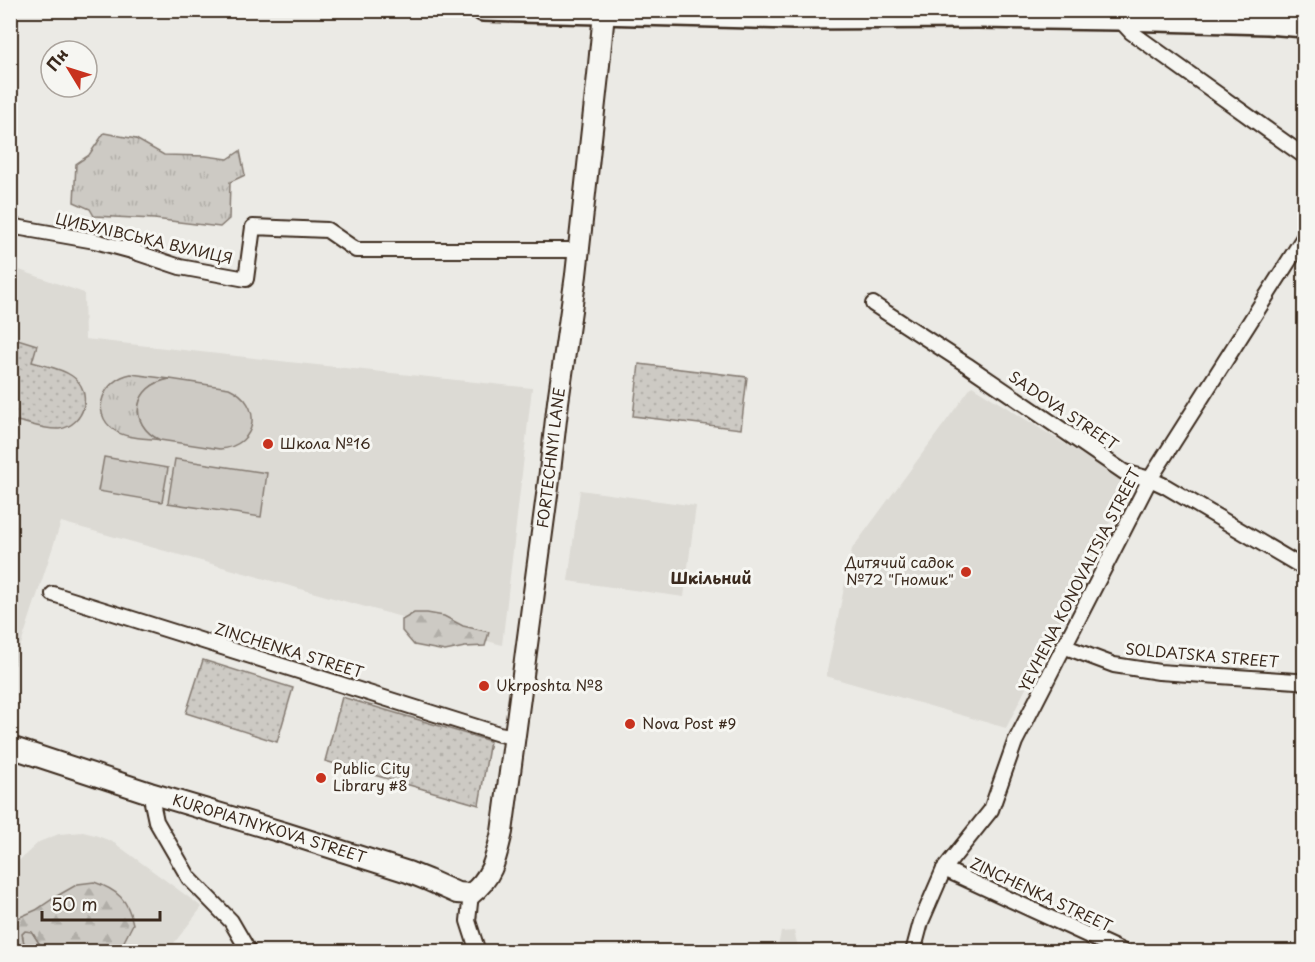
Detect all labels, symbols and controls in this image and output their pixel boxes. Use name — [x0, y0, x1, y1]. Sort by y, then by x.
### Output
north arrow — [39, 39, 99, 99]
text: Пн — [40, 43, 73, 76]
street label: ЦИБУЛІВСЬКА ВУЛИЦЯ — [54, 206, 235, 269]
street label: SADOVA STREET — [1004, 364, 1124, 455]
street label: FORTECHNYI LANE — [530, 386, 570, 530]
place label: Школа №16 — [280, 431, 370, 454]
marker: Школа №16 — [261, 437, 275, 451]
street label: YEVHENA KONOVALTSIA STREET — [1012, 463, 1146, 695]
place label: Дитячий садок №72 "Гномик" — [844, 550, 954, 590]
district label: Шкільний — [670, 565, 752, 589]
marker: Дитячий садок №72 "Гномик" — [959, 565, 973, 579]
street label: ZINCHENKA STREET — [212, 616, 367, 683]
street label: SOLDATSKA STREET — [1125, 636, 1280, 673]
place label: Ukrposhta №8 — [496, 673, 603, 696]
marker: Ukrposhta №8 — [477, 679, 491, 693]
place label: Nova Post #9 — [642, 711, 736, 734]
marker: Nova Post #9 — [623, 717, 637, 731]
place label: Public City Library #8 — [333, 756, 410, 796]
marker: Public City Library #8 — [314, 771, 328, 785]
street label: KUROPIATNYKOVA STREET — [170, 787, 370, 868]
street label: ZINCHENKA STREET — [967, 851, 1117, 937]
scale bar — [42, 884, 160, 922]
text: 50 m — [51, 890, 98, 917]

